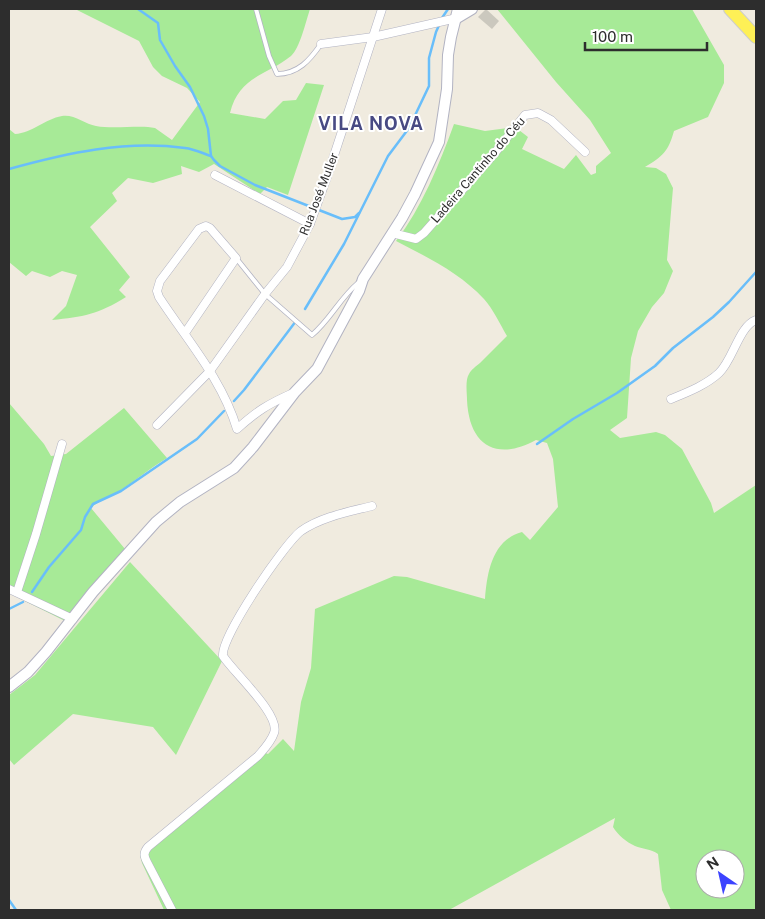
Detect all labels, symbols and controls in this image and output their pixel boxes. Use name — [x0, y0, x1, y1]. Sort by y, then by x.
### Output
scale bar — [585, 20, 708, 52]
text: 100 m — [592, 28, 633, 45]
district label: VILA NOVA — [318, 113, 424, 134]
street label: Ladeira Cantinho do Céu — [428, 114, 528, 226]
street label: Rua José Muller — [297, 150, 341, 237]
north arrow — [695, 849, 745, 899]
text: N — [704, 854, 722, 873]

